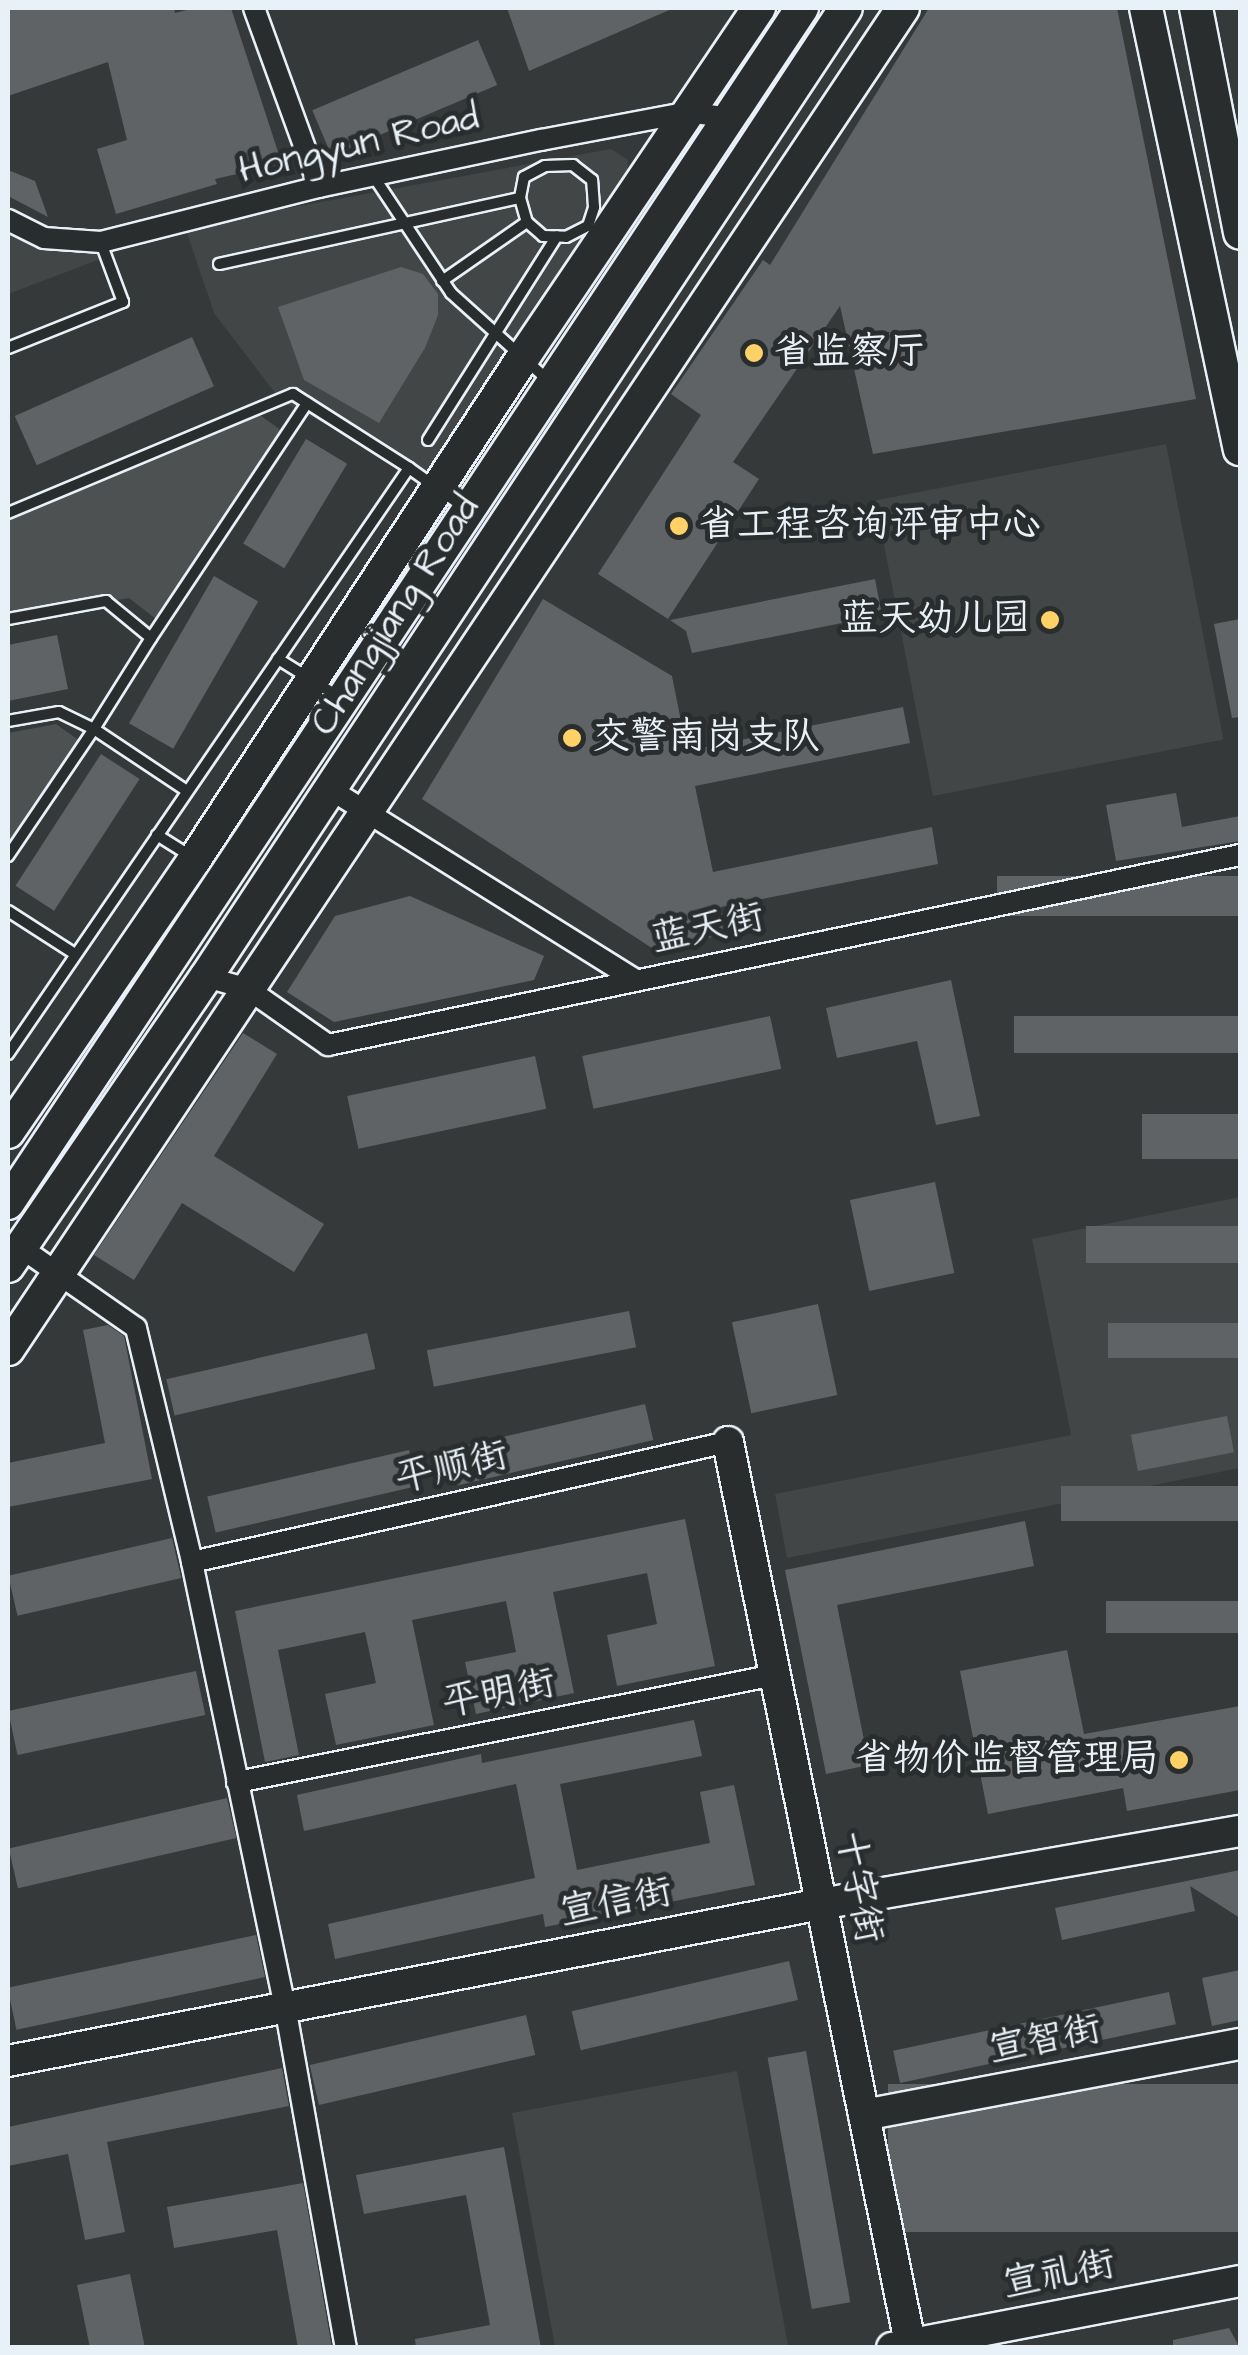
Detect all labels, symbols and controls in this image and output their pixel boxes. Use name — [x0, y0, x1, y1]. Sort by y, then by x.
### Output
street label: Hongyun Road — [235, 95, 483, 195]
place label: 省监察厅 — [774, 330, 926, 376]
marker: 省监察厅 — [743, 342, 765, 364]
street label: Changjiang Road — [302, 488, 490, 744]
place label: 省工程咨询评审中心 — [699, 503, 1041, 549]
marker: 省工程咨询评审中心 — [668, 515, 690, 537]
place label: 蓝天幼儿园 — [840, 597, 1030, 643]
marker: 蓝天幼儿园 — [1039, 609, 1061, 631]
place label: 交警南岗支队 — [592, 715, 820, 761]
marker: 交警南岗支队 — [561, 727, 583, 749]
street label: 蓝天街 — [648, 895, 768, 963]
street label: 平顺街 — [391, 1433, 513, 1503]
street label: 平明街 — [439, 1661, 559, 1727]
place label: 省物价监督管理局 — [855, 1737, 1159, 1783]
marker: 省物价监督管理局 — [1168, 1749, 1190, 1771]
street label: 十字街 — [825, 1827, 891, 1947]
street label: 宣信街 — [556, 1870, 676, 1936]
street label: 宣智街 — [985, 2007, 1105, 2073]
street label: 宣礼街 — [999, 2242, 1119, 2308]

